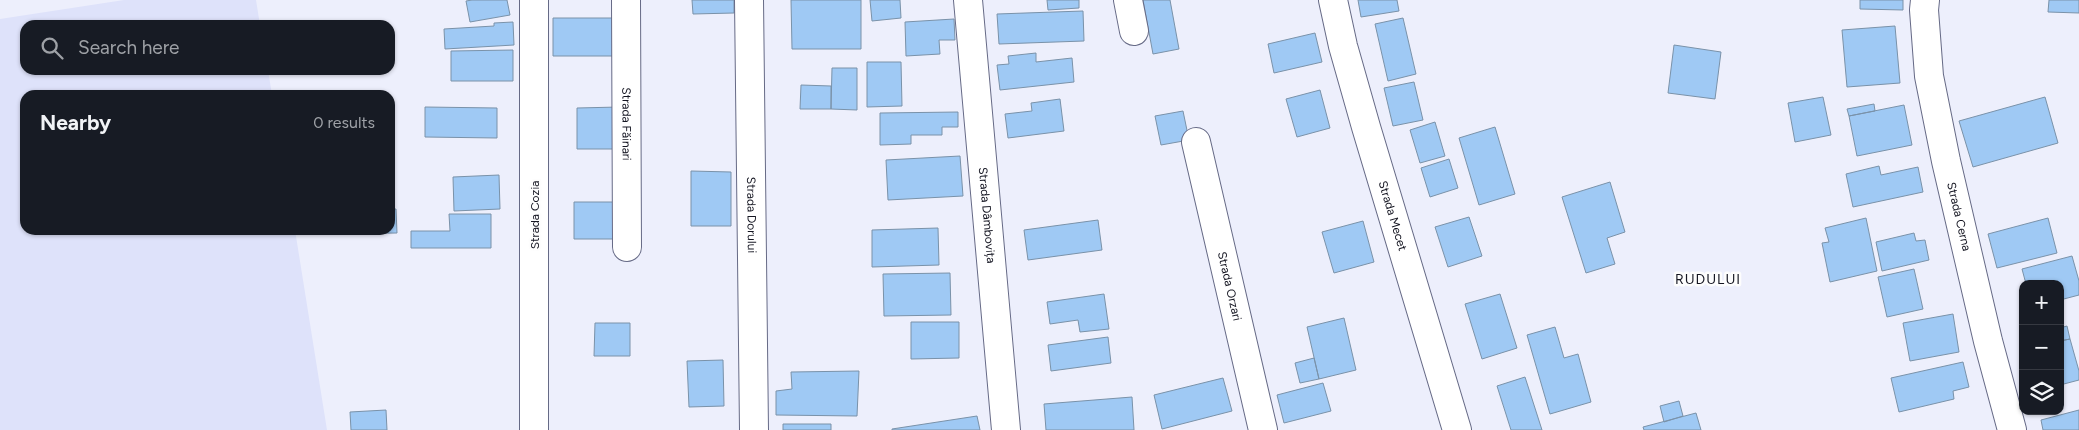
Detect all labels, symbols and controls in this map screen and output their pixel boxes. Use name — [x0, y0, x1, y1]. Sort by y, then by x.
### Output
search box — [20, 20, 395, 75]
icon: search — [38, 34, 66, 62]
text: Search here — [78, 36, 180, 59]
street label: Strada Făinari — [619, 87, 634, 161]
text: Nearby — [40, 110, 111, 135]
text: 0 results — [313, 113, 375, 132]
street label: Strada Dâmbovița — [976, 167, 998, 264]
street label: Strada Dorului — [744, 177, 759, 253]
street label: Strada Mecet — [1376, 179, 1410, 253]
street label: Strada Cozia — [528, 181, 542, 249]
street label: Strada Cerna — [1944, 181, 1974, 252]
street label: Strada Orzari — [1215, 250, 1244, 322]
district label: RUDULUI — [1675, 271, 1741, 288]
map controls — [2019, 280, 2064, 415]
button: + — [2019, 280, 2064, 325]
button: − — [2019, 325, 2064, 370]
button: layers — [2019, 370, 2064, 415]

